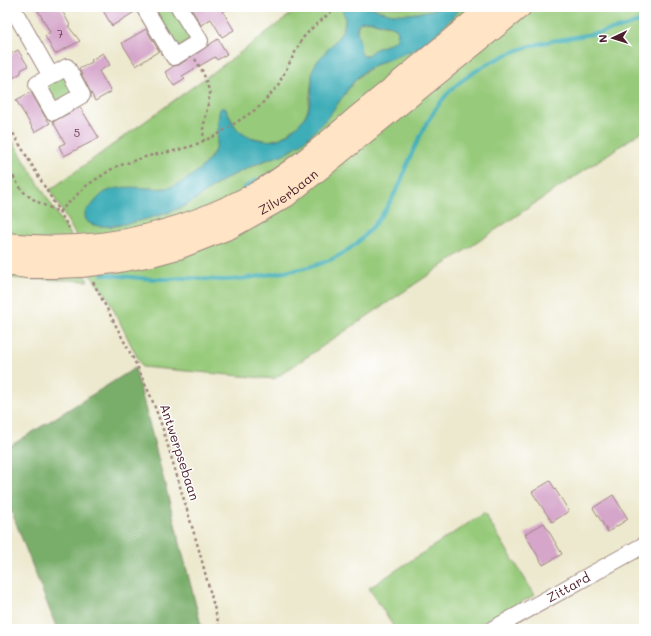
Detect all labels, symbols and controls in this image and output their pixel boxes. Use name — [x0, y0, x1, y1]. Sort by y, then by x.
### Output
north arrow — [593, 18, 633, 58]
house number: 7 — [57, 26, 63, 41]
text: N — [595, 34, 610, 43]
house number: 5 — [74, 125, 80, 140]
street label: Zilverbaan — [255, 165, 321, 218]
street label: Antwerpsebaan — [157, 401, 204, 502]
street label: Zittard — [543, 568, 593, 606]

